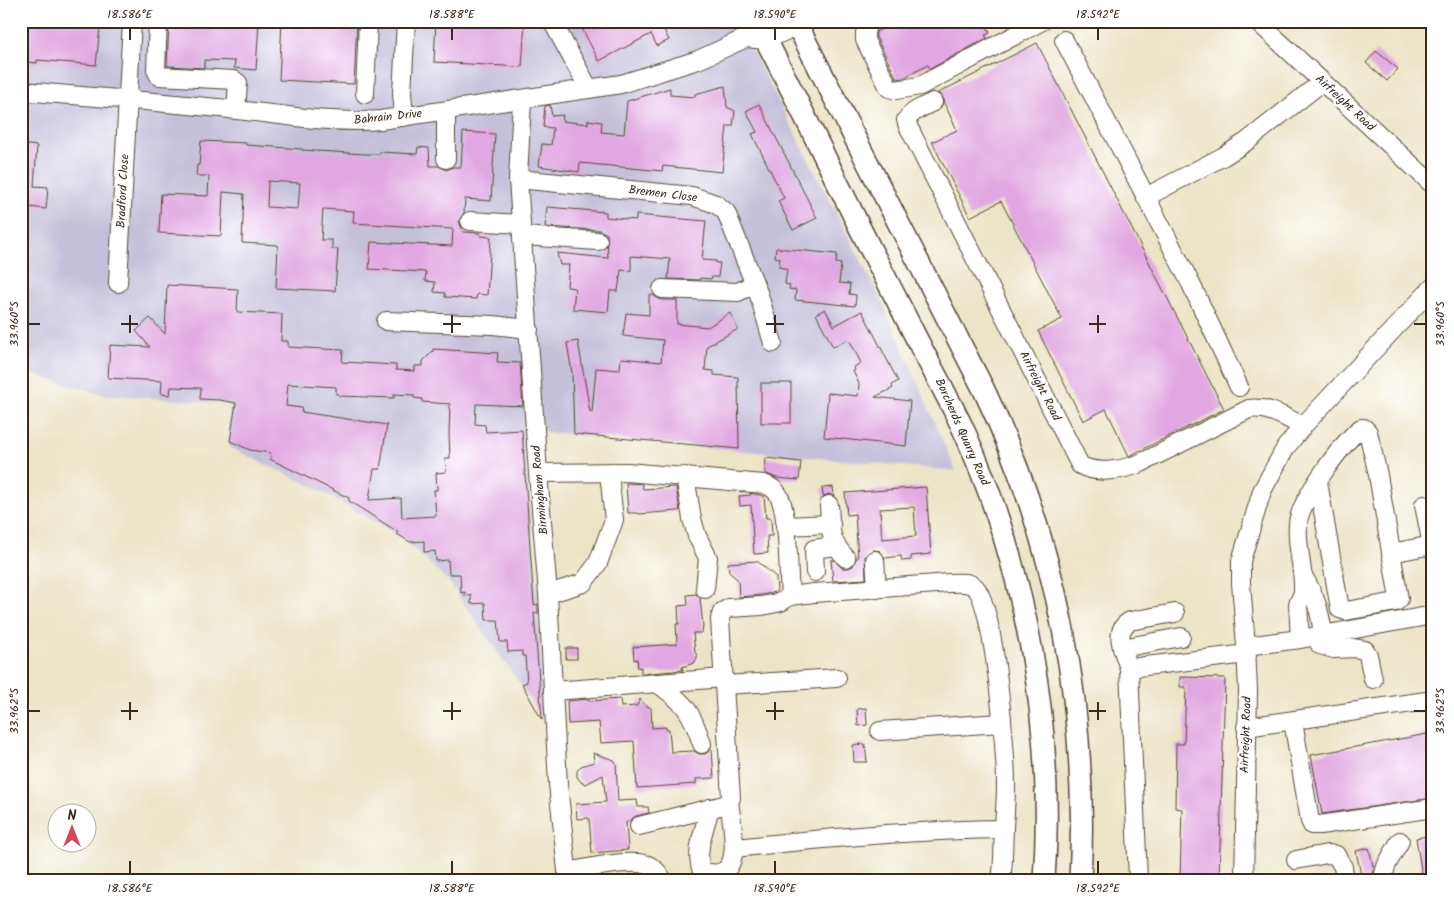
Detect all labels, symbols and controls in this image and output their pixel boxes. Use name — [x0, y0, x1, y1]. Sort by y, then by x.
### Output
text: 18.586°E — [107, 5, 154, 24]
text: 18.588°E — [429, 5, 476, 24]
text: 18.590°E — [753, 5, 798, 24]
text: 18.592°E — [1076, 5, 1121, 24]
street label: Airfreight Road — [1311, 70, 1380, 137]
street label: Bahrain Drive — [353, 104, 424, 130]
street label: Bradford Close — [112, 153, 134, 228]
street label: Bremen Close — [627, 180, 699, 208]
text: 33.960°S — [5, 301, 24, 347]
text: 33.960°S — [1431, 301, 1450, 347]
street label: Airfreight Road — [1014, 348, 1066, 425]
street label: Borcherds Quarry Road — [930, 375, 995, 490]
street label: Birmingham Road — [527, 444, 553, 535]
text: 33.962°S — [5, 687, 24, 734]
text: 33.962°S — [1431, 687, 1450, 734]
street label: Airfreight Road — [1235, 695, 1257, 774]
north arrow — [48, 804, 98, 854]
text: N — [68, 805, 77, 827]
text: 18.586°E — [107, 879, 154, 898]
text: 18.588°E — [429, 879, 476, 898]
text: 18.590°E — [753, 879, 798, 898]
text: 18.592°E — [1076, 879, 1121, 898]

